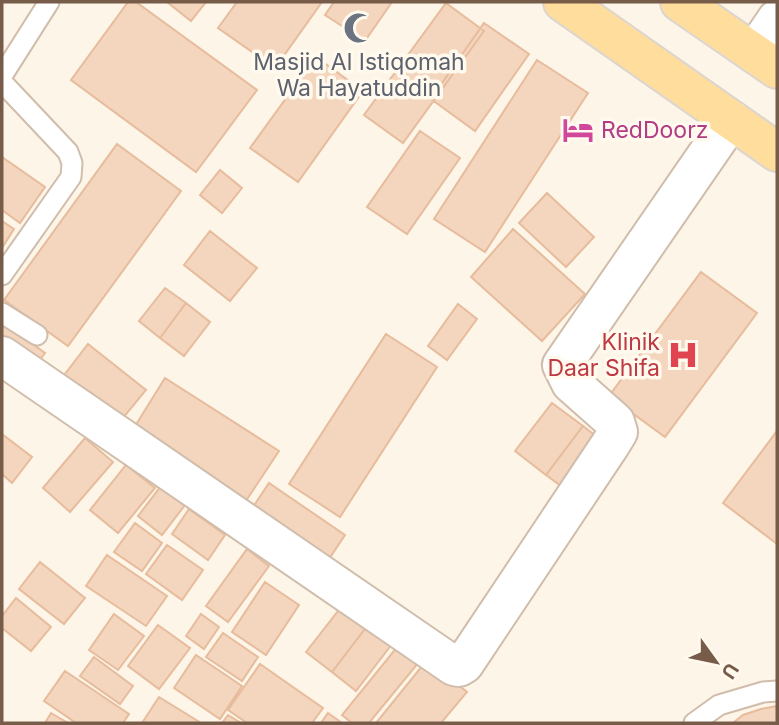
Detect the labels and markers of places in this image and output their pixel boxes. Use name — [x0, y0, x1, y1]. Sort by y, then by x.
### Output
mosque icon: Masjid Al Istiqomah Wa Hayatuddin — [342, 11, 376, 45]
place label: Masjid Al Istiqomah Wa Hayatuddin — [253, 48, 465, 102]
hotel icon: RedDoorz — [561, 113, 595, 147]
place label: RedDoorz — [601, 116, 709, 144]
place label: Klinik Daar Shifa — [547, 328, 660, 382]
hospital icon: Klinik Daar Shifa — [666, 338, 700, 372]

